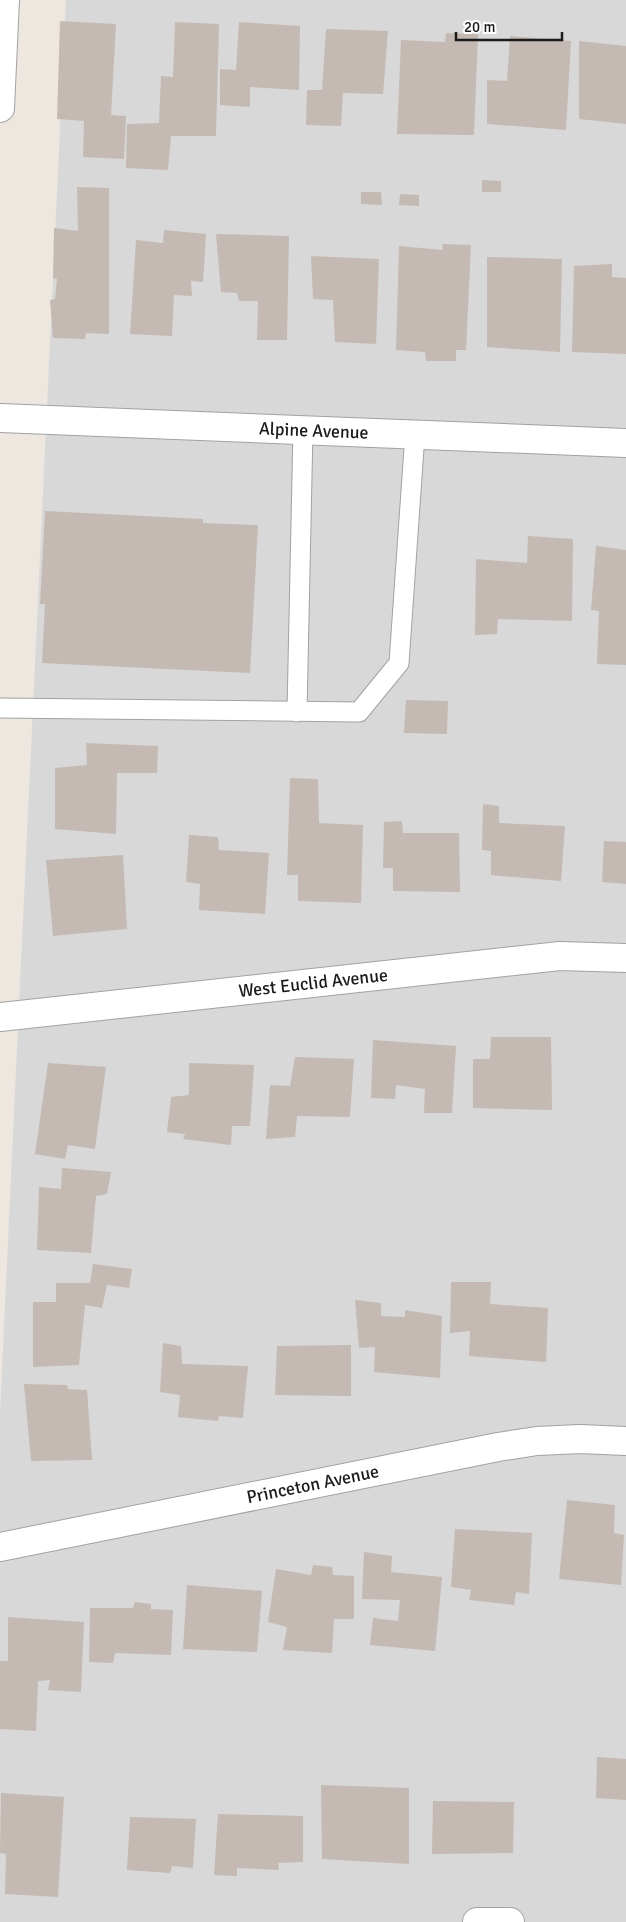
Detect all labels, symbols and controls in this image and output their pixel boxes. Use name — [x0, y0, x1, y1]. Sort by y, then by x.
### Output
scale bar — [456, 10, 562, 42]
text: 20 m — [464, 18, 495, 36]
street label: Alpine Avenue — [258, 417, 369, 444]
street label: West Euclid Avenue — [237, 964, 389, 1002]
street label: Princeton Avenue — [245, 1460, 381, 1508]

